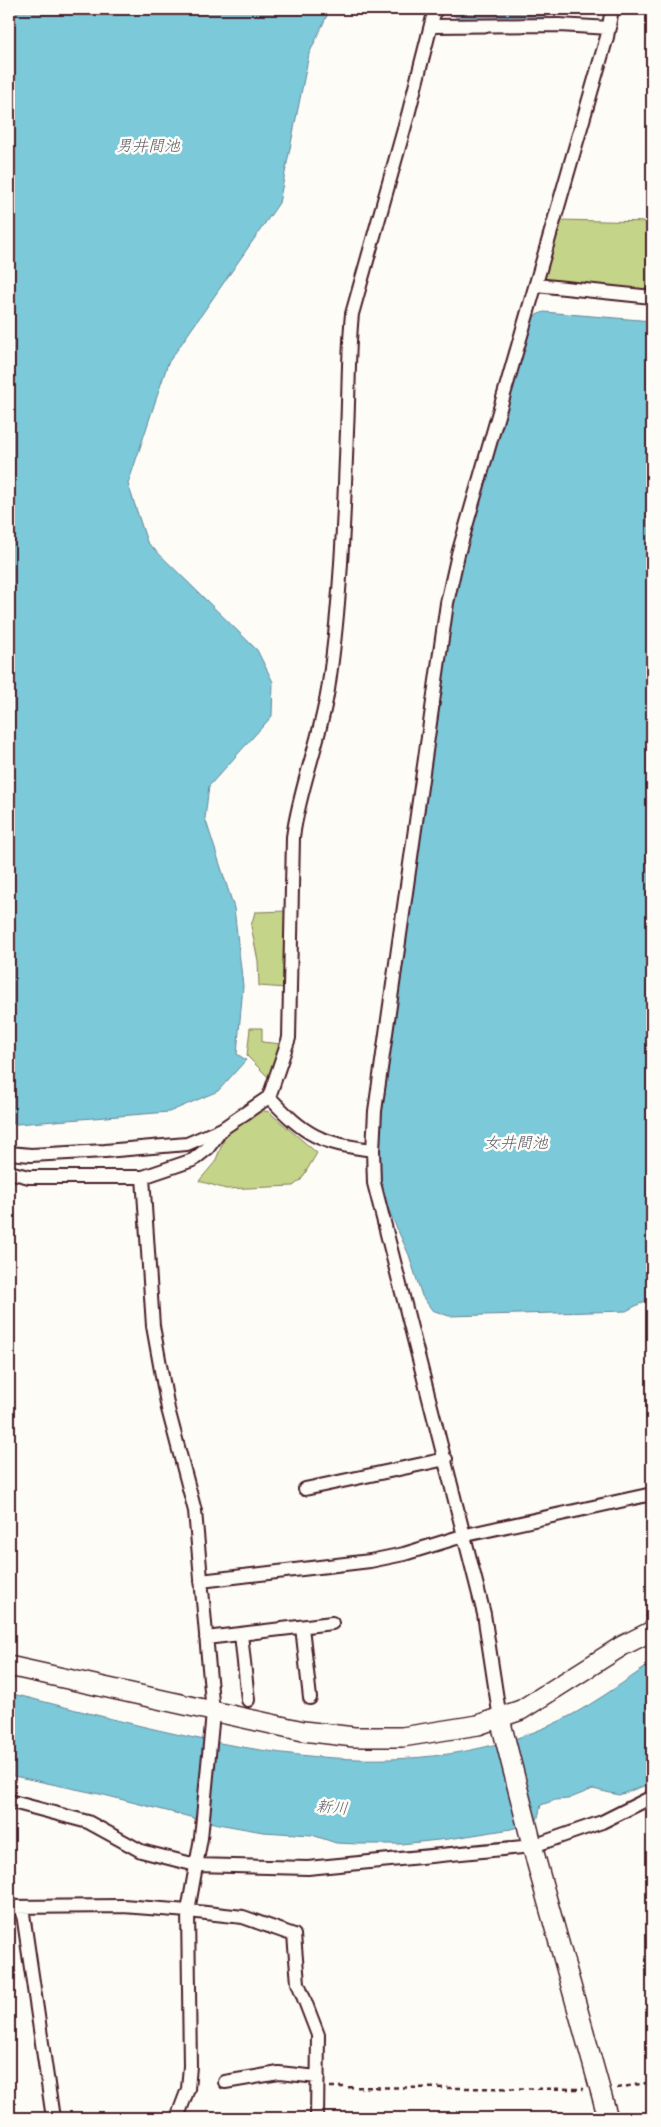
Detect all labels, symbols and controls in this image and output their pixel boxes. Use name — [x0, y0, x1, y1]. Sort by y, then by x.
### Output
water label: 男井間池 — [116, 138, 181, 158]
water label: 女井間池 — [484, 1135, 549, 1155]
water label: 新川 — [315, 1798, 349, 1821]

